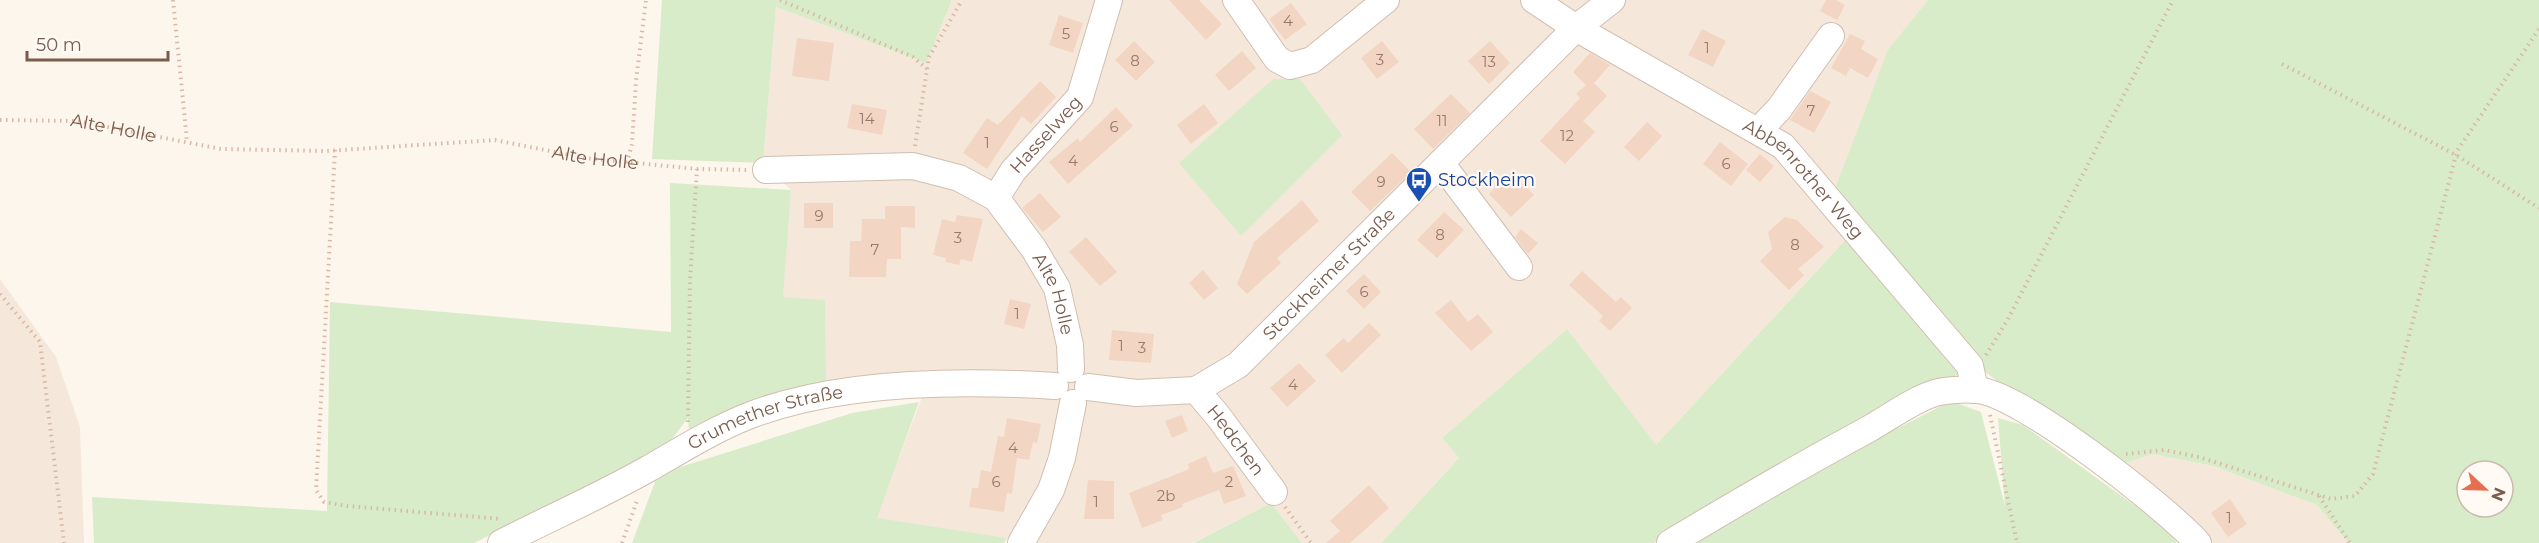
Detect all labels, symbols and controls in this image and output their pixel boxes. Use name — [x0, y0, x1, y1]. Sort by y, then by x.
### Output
house number: 4 — [1283, 11, 1293, 30]
scale bar — [27, 24, 168, 62]
house number: 5 — [1062, 24, 1070, 43]
text: 50 m — [36, 34, 82, 56]
house number: 1 — [1704, 38, 1710, 57]
house number: 3 — [1376, 50, 1384, 69]
house number: 8 — [1130, 51, 1140, 70]
house number: 13 — [1482, 52, 1496, 71]
street label: Hasselweg — [1005, 91, 1087, 178]
house number: 7 — [1807, 101, 1816, 120]
street label: Alte Holle — [69, 109, 158, 147]
house number: 14 — [859, 109, 875, 128]
house number: 11 — [1437, 111, 1447, 130]
street label: Abbenrother Weg — [1739, 114, 1868, 244]
house number: 6 — [1109, 117, 1119, 136]
house number: 12 — [1560, 126, 1574, 145]
house number: 1 — [984, 133, 990, 152]
street label: Alte Holle — [550, 141, 639, 174]
house number: 4 — [1068, 151, 1078, 170]
house number: 6 — [1721, 154, 1731, 173]
bus stop icon: Stockheim — [1404, 165, 1434, 203]
place label: Stockheim — [1438, 169, 1535, 191]
house number: 9 — [1376, 172, 1386, 191]
street label: Stockheimer Straße — [1258, 203, 1400, 345]
house number: 9 — [814, 206, 824, 225]
house number: 8 — [1435, 225, 1445, 244]
house number: 3 — [954, 228, 962, 247]
house number: 8 — [1790, 235, 1800, 254]
house number: 7 — [871, 240, 880, 259]
street label: Alte Holle — [1028, 249, 1078, 337]
house number: 6 — [1359, 282, 1369, 301]
house number: 1 — [1014, 304, 1020, 323]
house number: 1 — [1118, 336, 1124, 355]
house number: 3 — [1138, 338, 1146, 357]
house number: 4 — [1288, 375, 1298, 394]
street label: Grumether Straße — [684, 381, 845, 455]
street label: Hedchen — [1202, 400, 1269, 480]
house number: 4 — [1008, 438, 1018, 457]
north arrow — [2455, 459, 2515, 519]
house number: 6 — [991, 472, 1001, 491]
house number: 2 — [1225, 472, 1233, 491]
text: N — [2487, 485, 2510, 504]
house number: 2b — [1157, 486, 1175, 505]
house number: 1 — [1093, 492, 1099, 511]
house number: 1 — [2226, 508, 2232, 527]

